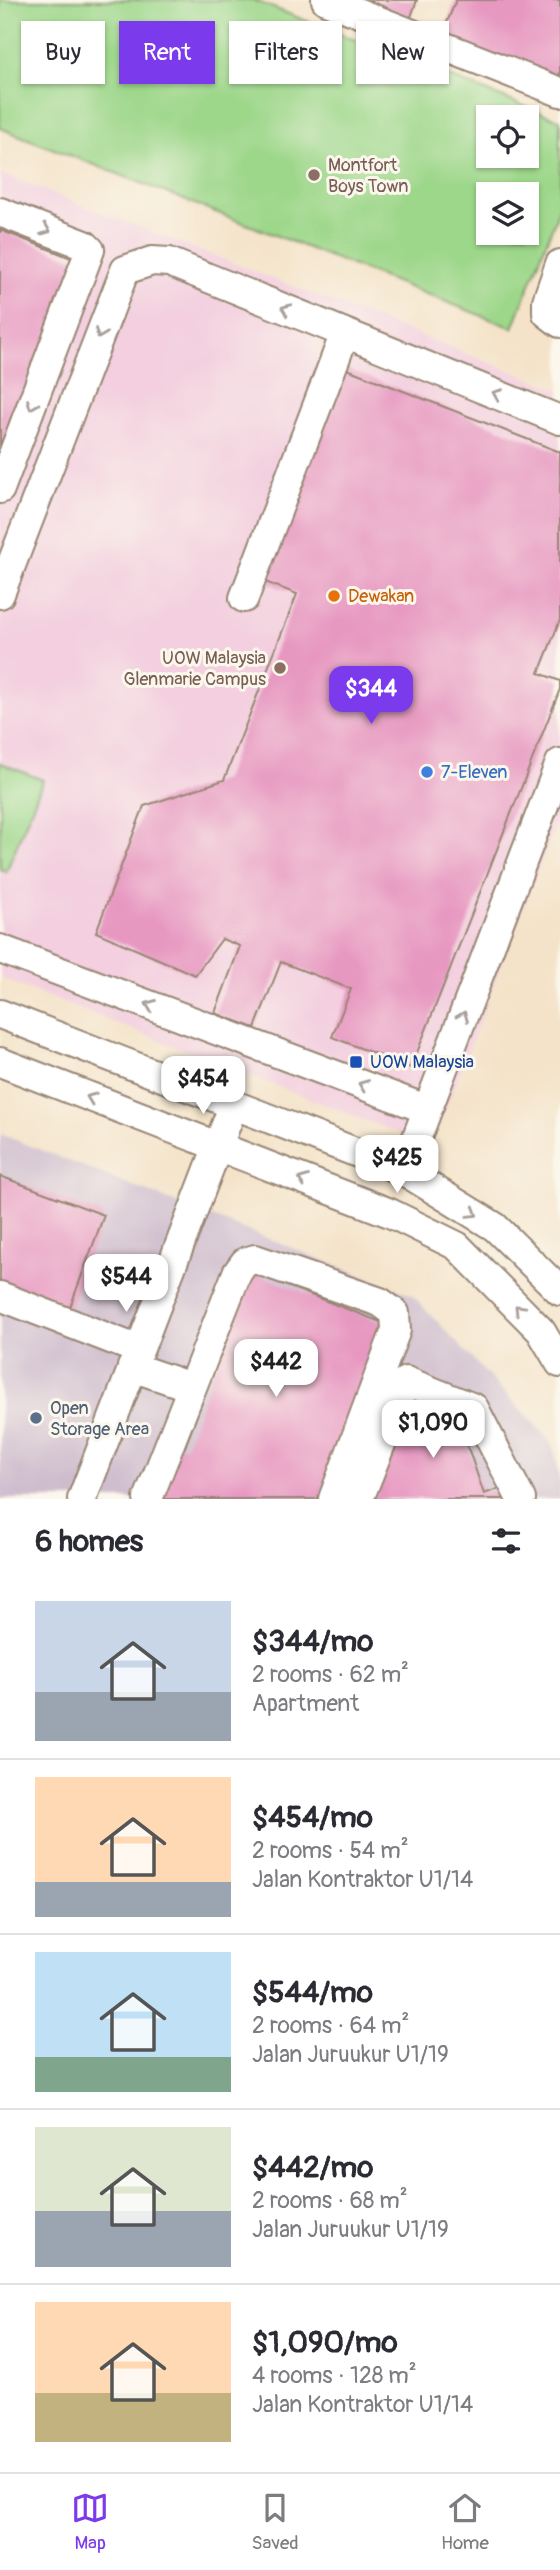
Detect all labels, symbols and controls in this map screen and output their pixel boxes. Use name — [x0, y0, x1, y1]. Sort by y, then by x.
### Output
chip: Buy — [21, 21, 105, 84]
chip: Rent — [119, 21, 215, 84]
chip: Filters — [229, 21, 342, 84]
chip: New — [356, 21, 449, 84]
map controls — [476, 105, 539, 245]
button: locate — [476, 105, 539, 168]
place label: Montfort Boys Town — [328, 154, 409, 198]
marker: Montfort Boys Town — [306, 167, 322, 183]
button: layers — [476, 182, 539, 245]
one-way arrow — [39, 221, 51, 235]
one-way arrow — [281, 303, 293, 317]
one-way arrow — [95, 327, 109, 339]
one-way arrow — [491, 389, 503, 403]
one-way arrow — [26, 399, 40, 411]
place label: Dewakan — [348, 585, 414, 608]
marker: Dewakan — [326, 588, 342, 604]
place label: UOW Malaysia Glenmarie Campus — [123, 647, 266, 691]
marker: UOW Malaysia Glenmarie Campus — [272, 660, 288, 676]
pin: $344 — [330, 666, 412, 726]
text: $344 — [345, 674, 397, 703]
place label: 7-Eleven — [441, 761, 508, 784]
marker: 7-Eleven — [419, 764, 435, 780]
one-way arrow — [144, 1000, 156, 1014]
one-way arrow — [454, 1010, 468, 1022]
place label: UOW Malaysia — [370, 1051, 474, 1074]
marker: UOW Malaysia — [348, 1054, 364, 1070]
pin: $454 — [162, 1056, 244, 1116]
text: $454 — [177, 1064, 229, 1093]
one-way arrow — [357, 1080, 369, 1094]
one-way arrow — [86, 1092, 98, 1106]
pin: $425 — [356, 1136, 438, 1195]
text: $425 — [371, 1143, 423, 1172]
one-way arrow — [298, 1174, 310, 1188]
one-way arrow — [466, 1205, 479, 1218]
pin: $544 — [85, 1254, 167, 1314]
text: $544 — [100, 1262, 152, 1291]
one-way arrow — [515, 1304, 528, 1317]
pin: $442 — [235, 1340, 317, 1399]
text: $442 — [250, 1347, 302, 1376]
place label: Open Storage Area — [50, 1397, 149, 1441]
pin: $1,090 — [376, 1400, 490, 1460]
text: $1,090 — [398, 1408, 468, 1437]
marker: Open Storage Area — [28, 1410, 44, 1426]
icon: filters — [487, 1522, 525, 1560]
text: 6 homes — [35, 1523, 143, 1560]
text: $344/mo — [252, 1623, 373, 1660]
icon: home — [91, 1629, 175, 1713]
text: 2 rooms · 62 m² — [252, 1660, 409, 1689]
text: Apartment — [252, 1689, 359, 1718]
text: $454/mo — [252, 1799, 373, 1836]
icon: home — [91, 1805, 175, 1889]
text: 2 rooms · 54 m² — [252, 1836, 409, 1865]
text: Jalan Kontraktor U1/14 — [252, 1865, 473, 1894]
text: $544/mo — [252, 1974, 373, 2011]
icon: home — [91, 1980, 175, 2064]
text: 2 rooms · 64 m² — [252, 2011, 409, 2040]
text: Jalan Juruukur U1/19 — [252, 2040, 449, 2069]
text: $442/mo — [252, 2149, 373, 2186]
icon: home — [91, 2155, 175, 2239]
text: 2 rooms · 68 m² — [252, 2186, 408, 2215]
text: Jalan Juruukur U1/19 — [252, 2215, 449, 2244]
text: $1,090/mo — [252, 2324, 398, 2361]
icon: home — [91, 2330, 175, 2414]
text: 4 rooms · 128 m² — [252, 2361, 417, 2390]
text: Jalan Kontraktor U1/14 — [252, 2390, 473, 2419]
tab: Map — [71, 2489, 109, 2555]
tab: Saved — [251, 2489, 299, 2555]
tab: Home — [441, 2489, 489, 2555]

